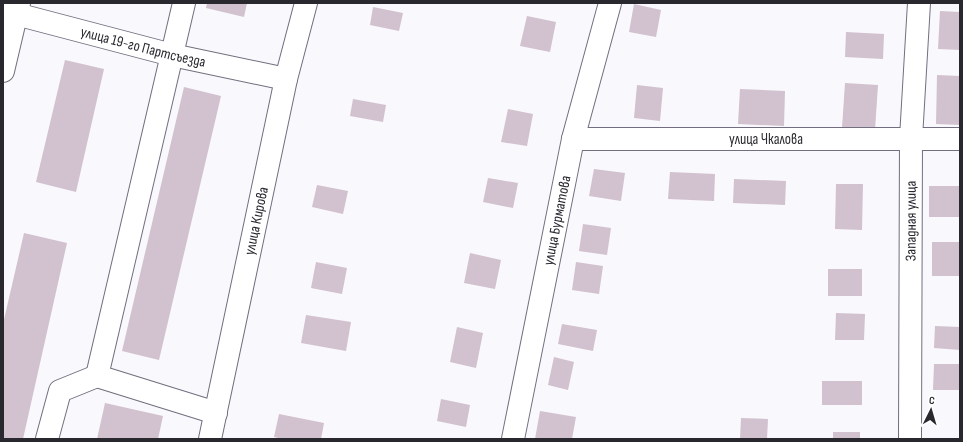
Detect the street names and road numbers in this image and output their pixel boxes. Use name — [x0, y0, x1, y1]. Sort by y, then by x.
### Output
street label: улица 19-го Партсъезда — [79, 22, 208, 71]
street label: улица Чкалова — [729, 130, 803, 149]
street label: улица Бурматова — [538, 174, 575, 267]
street label: Западная улица — [901, 181, 920, 261]
street label: улица Кирова — [240, 185, 273, 257]

